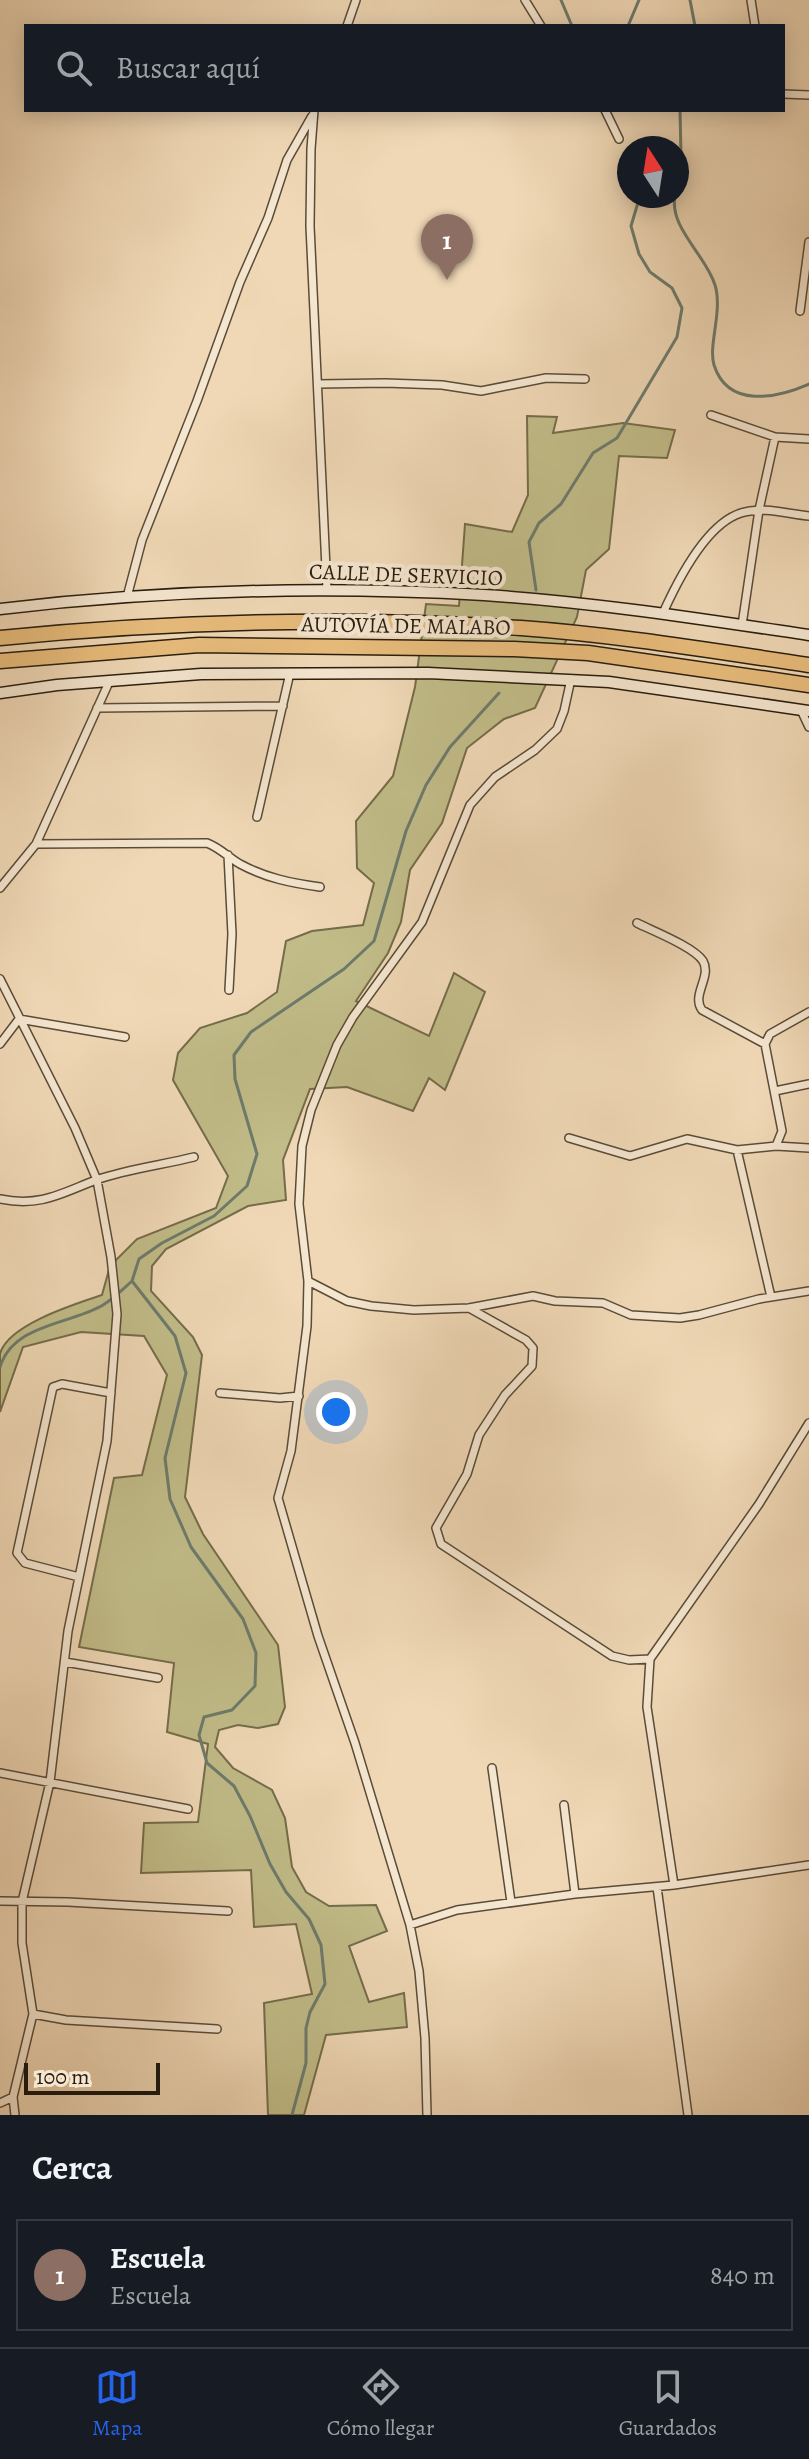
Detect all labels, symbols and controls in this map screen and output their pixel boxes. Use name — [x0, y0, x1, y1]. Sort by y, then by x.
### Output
search box — [24, 24, 785, 112]
icon: search — [52, 46, 96, 90]
text: Buscar aquí — [116, 48, 260, 88]
north arrow — [617, 136, 689, 208]
pin: 1 — [421, 214, 473, 280]
street label: CALLE DE SERVICIO — [309, 557, 503, 593]
street label: AUTOVÍA DE MALABO — [300, 609, 511, 643]
your location — [316, 1392, 356, 1432]
scale bar — [24, 2059, 160, 2095]
text: 100 m — [36, 2062, 90, 2092]
text: Cerca — [32, 2144, 113, 2191]
text: Escuela — [110, 2238, 206, 2278]
text: 1 — [55, 2258, 65, 2293]
text: 840 m — [710, 2258, 775, 2293]
text: Escuela — [110, 2278, 191, 2313]
tab: Mapa — [92, 2365, 143, 2443]
tab: Cómo llegar — [327, 2365, 434, 2443]
tab: Guardados — [619, 2365, 717, 2443]

